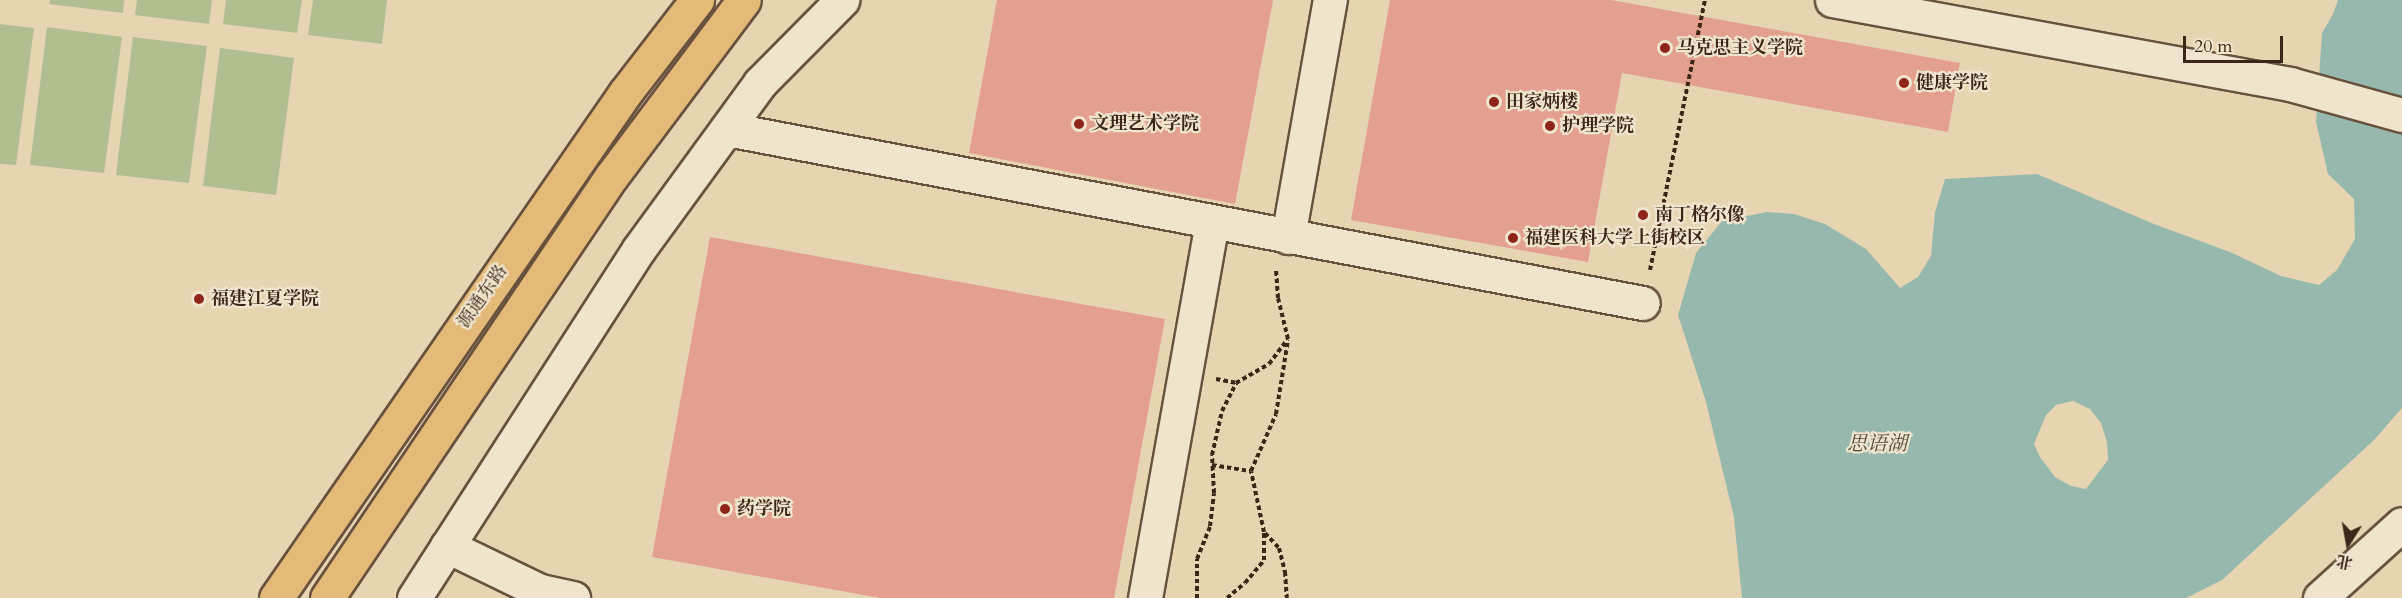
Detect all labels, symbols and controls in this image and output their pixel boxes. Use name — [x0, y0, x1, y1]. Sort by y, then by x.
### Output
scale bar — [2186, 24, 2286, 62]
text: 20 m — [2194, 34, 2233, 59]
place label: 马克思主义学院 — [1677, 37, 1803, 59]
marker: 马克思主义学院 — [1658, 41, 1672, 55]
place label: 健康学院 — [1916, 72, 1988, 94]
marker: 健康学院 — [1897, 76, 1911, 90]
place label: 田家炳楼 — [1506, 91, 1578, 113]
marker: 田家炳楼 — [1487, 95, 1501, 109]
place label: 文理艺术学院 — [1091, 113, 1199, 135]
place label: 护理学院 — [1562, 115, 1634, 137]
marker: 文理艺术学院 — [1072, 117, 1086, 131]
marker: 护理学院 — [1543, 119, 1557, 133]
place label: 南丁格尔像 — [1655, 204, 1745, 226]
marker: 南丁格尔像 — [1636, 208, 1650, 222]
place label: 福建医科大学上街校区 — [1525, 227, 1705, 249]
marker: 福建医科大学上街校区 — [1506, 231, 1520, 245]
street label: 源通东路 — [454, 261, 512, 333]
place label: 福建江夏学院 — [211, 288, 319, 310]
marker: 福建江夏学院 — [192, 292, 206, 306]
water label: 思语湖 — [1847, 431, 1907, 455]
place label: 药学院 — [737, 498, 791, 520]
marker: 药学院 — [718, 502, 732, 516]
north arrow — [2318, 514, 2378, 574]
text: 北 — [2335, 549, 2355, 574]

